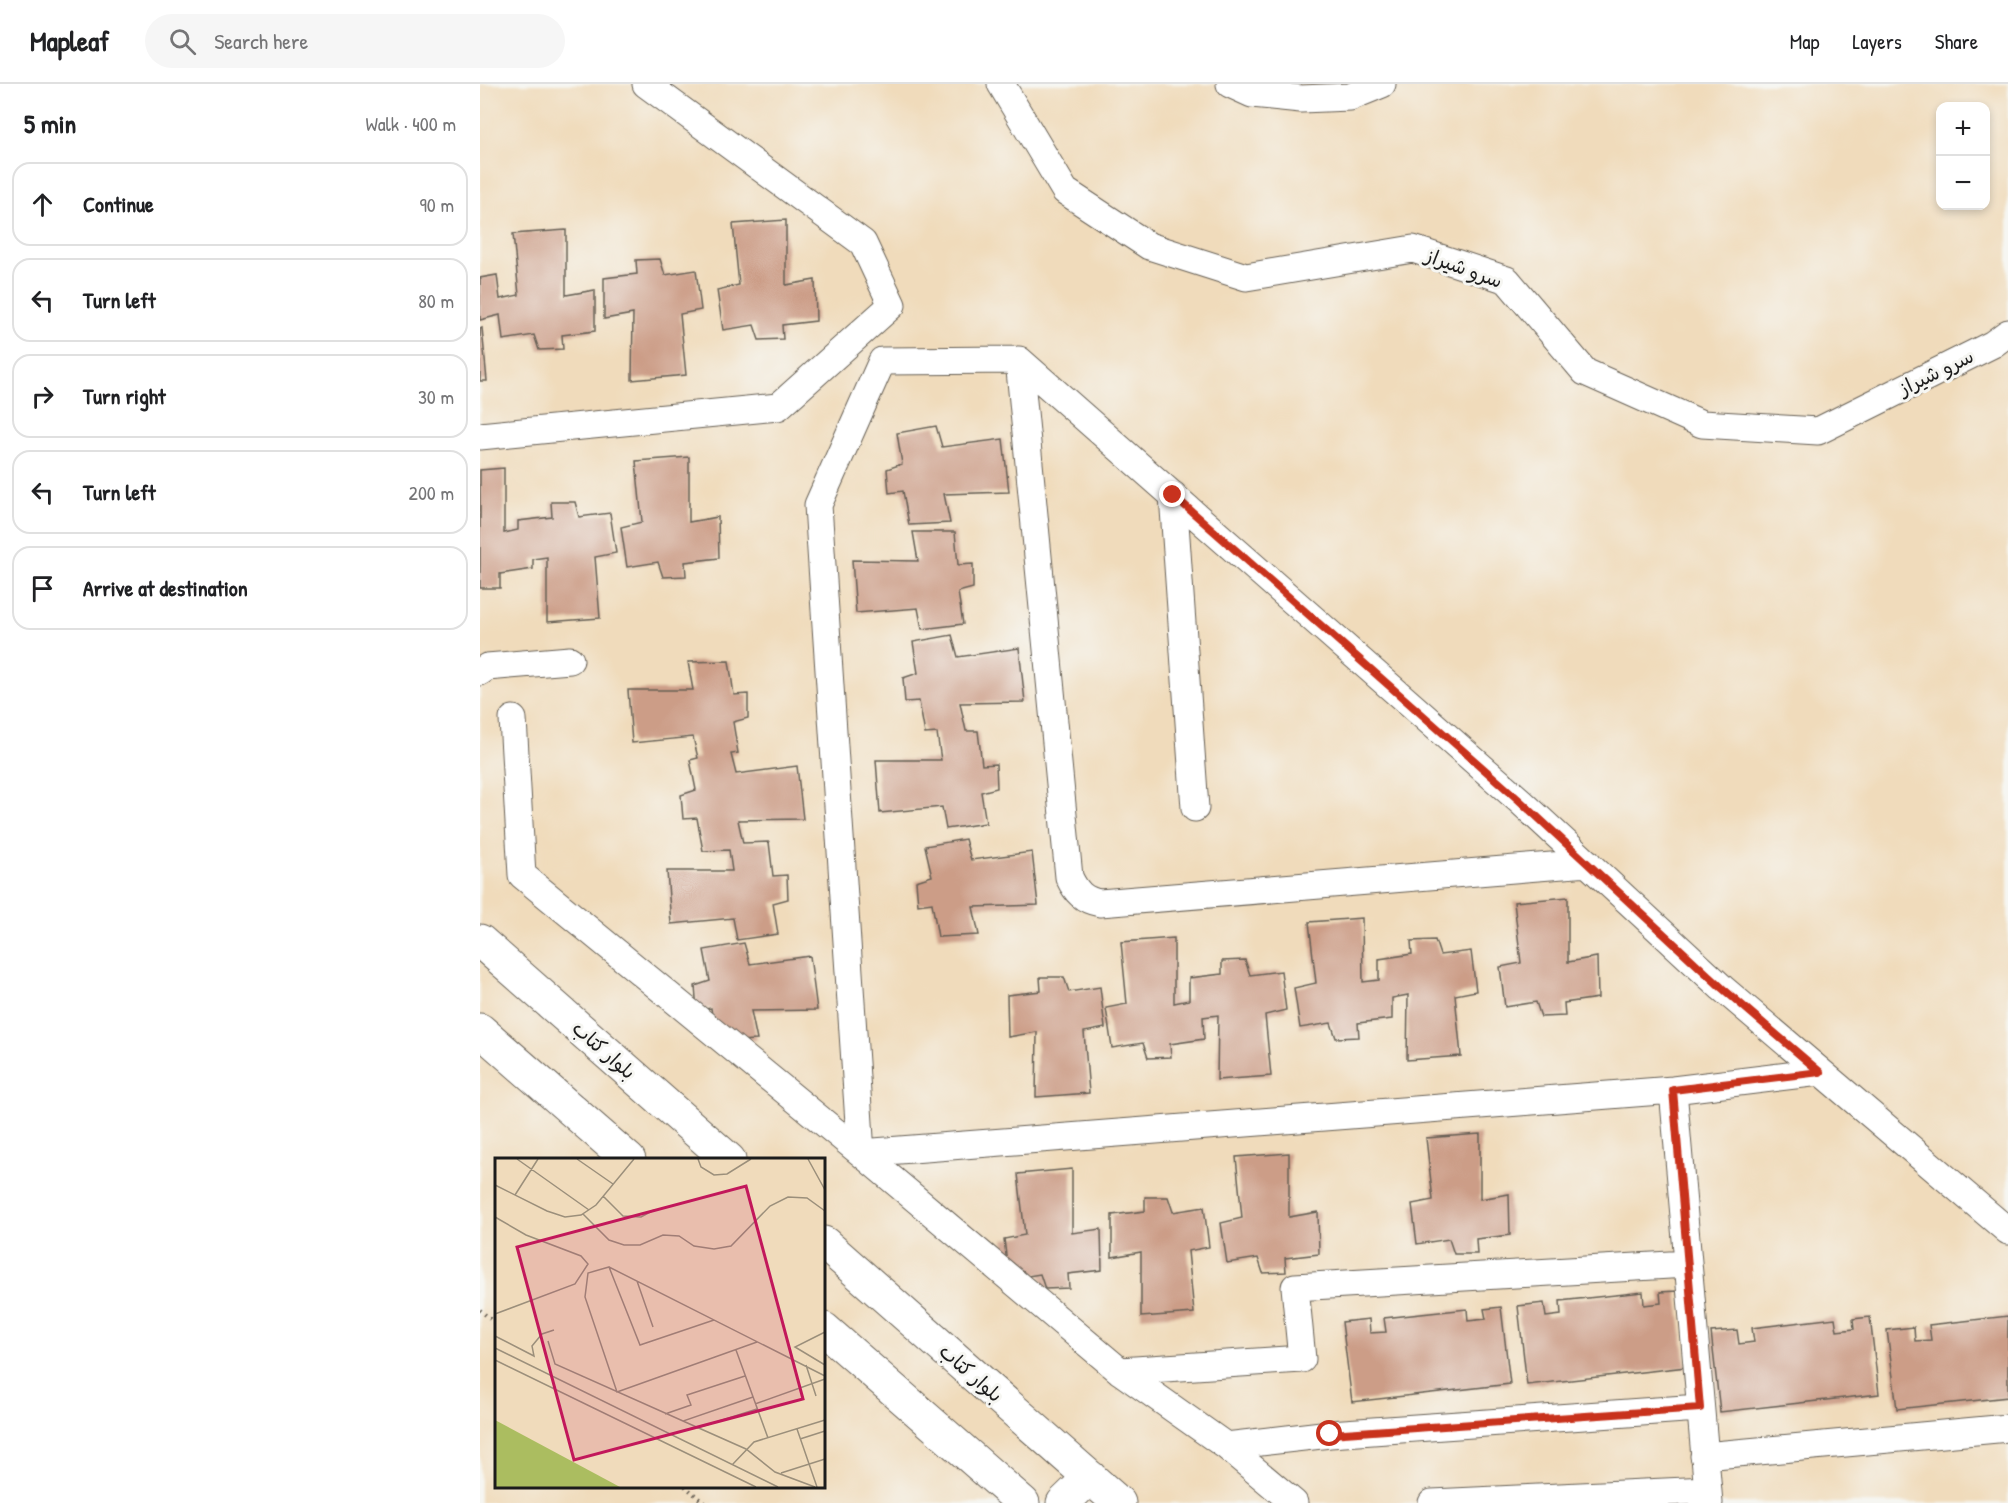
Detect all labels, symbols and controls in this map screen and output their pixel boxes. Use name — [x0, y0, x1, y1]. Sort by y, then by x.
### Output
search box — [145, 14, 565, 68]
text: Mapleaf — [30, 22, 109, 60]
icon: search — [166, 25, 199, 58]
text: Search here — [214, 26, 308, 56]
text: Map — [1790, 27, 1819, 56]
text: Layers — [1852, 27, 1902, 56]
text: Share — [1935, 27, 1978, 56]
map controls — [1936, 102, 1990, 210]
button: + — [1936, 102, 1990, 156]
text: 5 min — [24, 106, 76, 141]
text: Walk · 400 m — [365, 110, 456, 137]
button: − — [1936, 156, 1990, 210]
icon: ahead — [26, 188, 59, 221]
text: Continue — [83, 189, 154, 219]
text: 90 m — [420, 191, 454, 218]
street label: سرو شیراز — [1420, 240, 1506, 294]
icon: left — [26, 284, 59, 317]
text: Turn left — [83, 285, 156, 315]
text: 80 m — [418, 287, 454, 314]
street label: سرو شیراز — [1892, 342, 1978, 402]
icon: right — [26, 380, 59, 413]
text: Turn right — [83, 381, 166, 411]
text: 30 m — [418, 383, 454, 410]
icon: left — [26, 476, 59, 509]
text: Turn left — [83, 477, 156, 507]
text: 200 m — [409, 479, 454, 506]
route end — [1159, 481, 1185, 507]
icon: arrive — [26, 572, 59, 605]
text: Arrive at destination — [83, 573, 248, 603]
street label: بلوار کتاب — [567, 1015, 642, 1085]
inset map — [495, 1158, 825, 1488]
street label: بلوار کتاب — [934, 1338, 1009, 1408]
route start — [1316, 1420, 1342, 1446]

